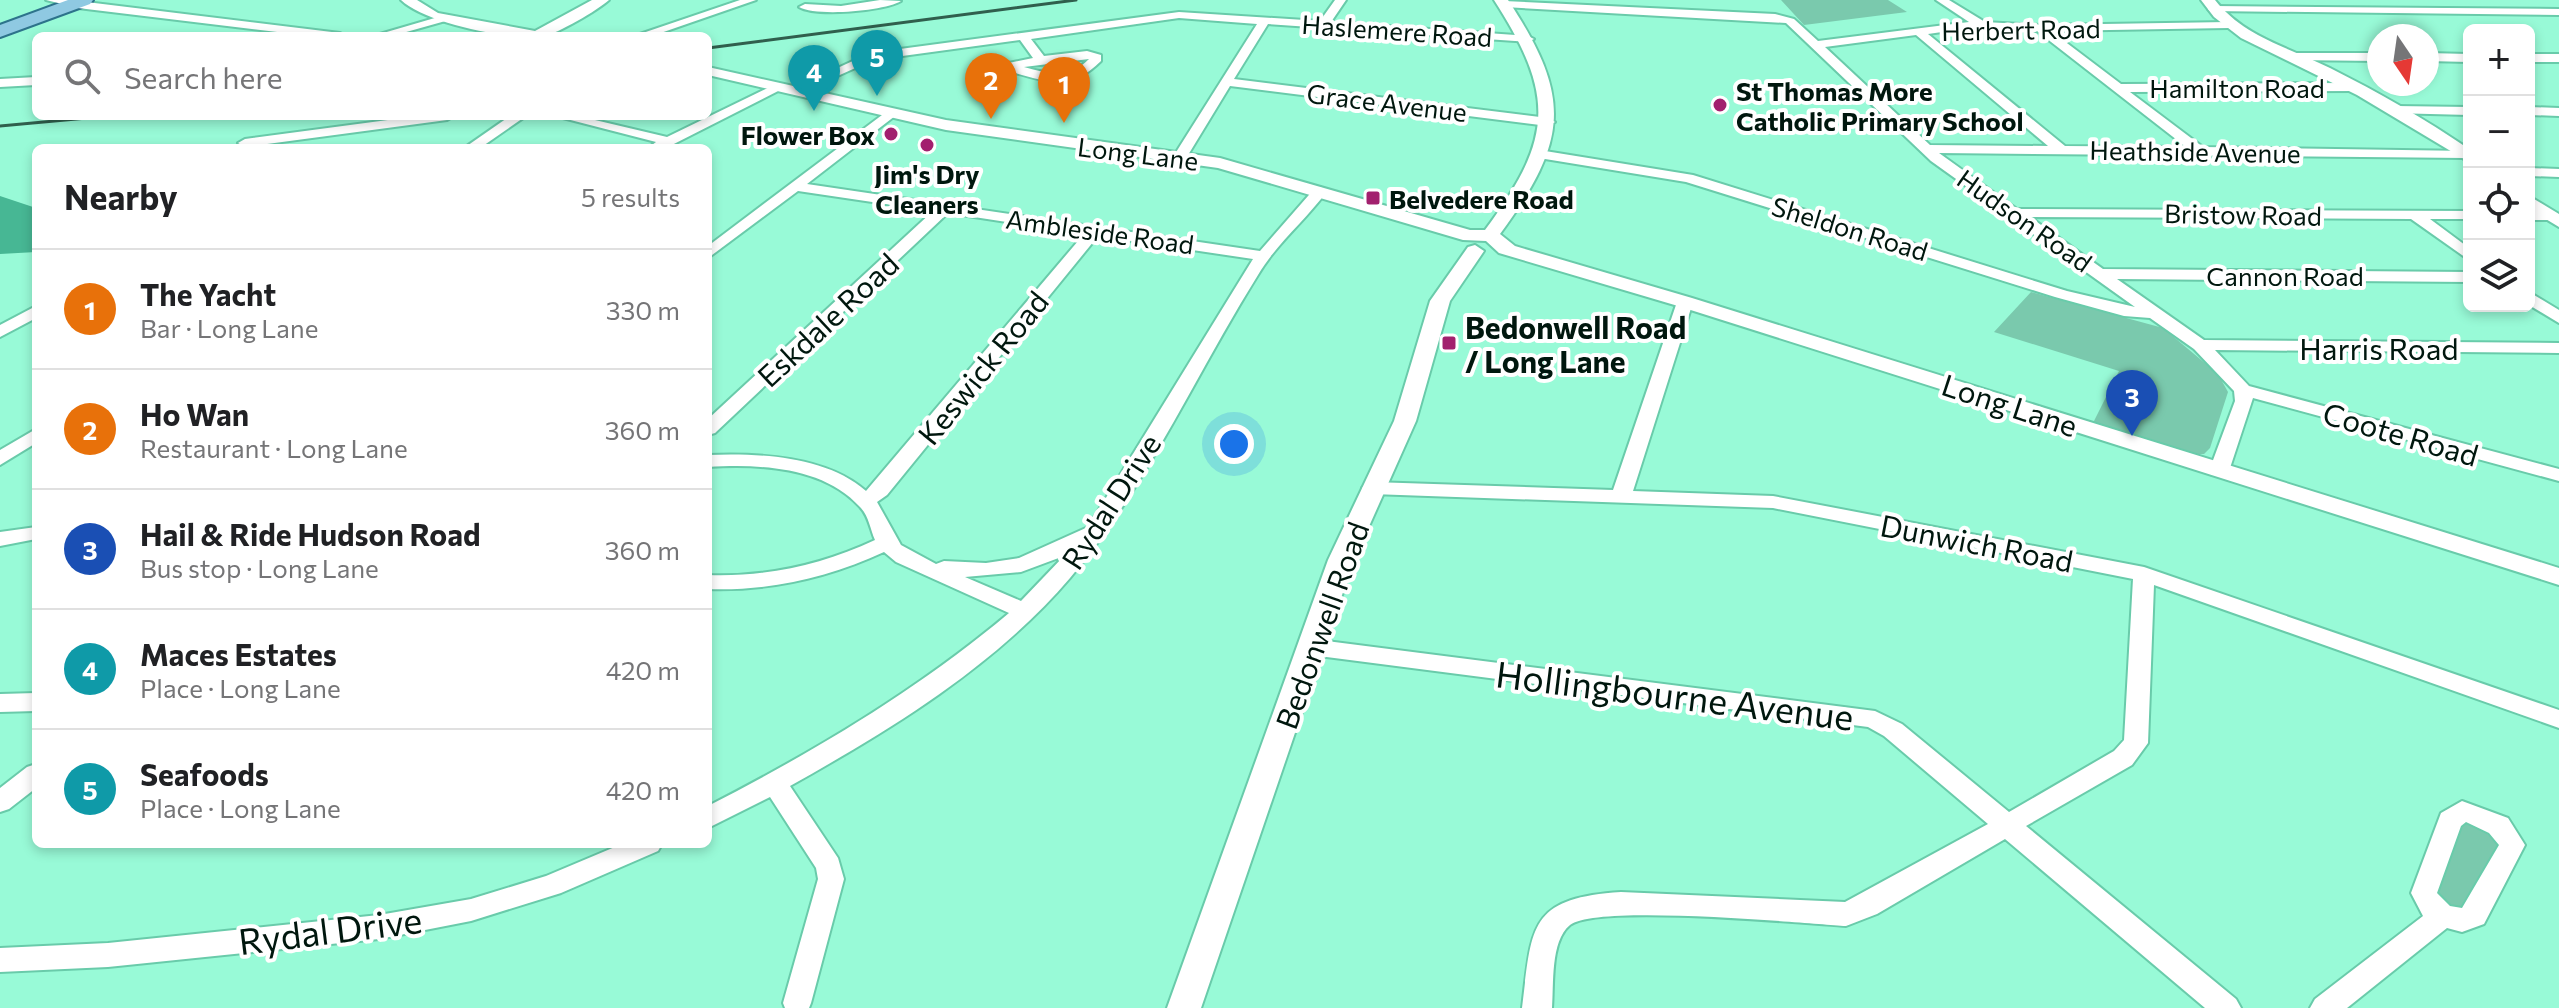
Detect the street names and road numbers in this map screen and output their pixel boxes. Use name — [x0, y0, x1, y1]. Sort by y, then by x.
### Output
street label: Haslemere Road — [1301, 8, 1493, 52]
street label: Herbert Road — [1941, 12, 2101, 46]
street label: Hamilton Road — [2149, 72, 2325, 103]
street label: Grace Avenue — [1305, 77, 1469, 127]
street label: Long Lane — [1076, 130, 1200, 176]
street label: Heathside Avenue — [2089, 134, 2301, 168]
street label: Hudson Road — [1952, 162, 2098, 278]
street label: Sheldon Road — [1768, 190, 1932, 266]
street label: Bristow Road — [2164, 197, 2322, 231]
street label: Ambleside Road — [1004, 202, 1196, 260]
street label: Eskdale Road — [749, 244, 905, 394]
street label: Cannon Road — [2206, 260, 2364, 291]
street label: Keswick Road — [909, 283, 1055, 451]
street label: Harris Road — [2299, 329, 2459, 366]
street label: Long Lane — [1938, 365, 2082, 443]
street label: Coote Road — [2319, 393, 2483, 473]
street label: Rydal Drive — [1053, 426, 1167, 576]
street label: Dunwich Road — [1878, 505, 2076, 579]
street label: Bedonwell Road — [1266, 516, 1376, 734]
street label: Hollingbourne Avenue — [1494, 650, 1856, 738]
street label: Rydal Drive — [236, 896, 424, 962]

